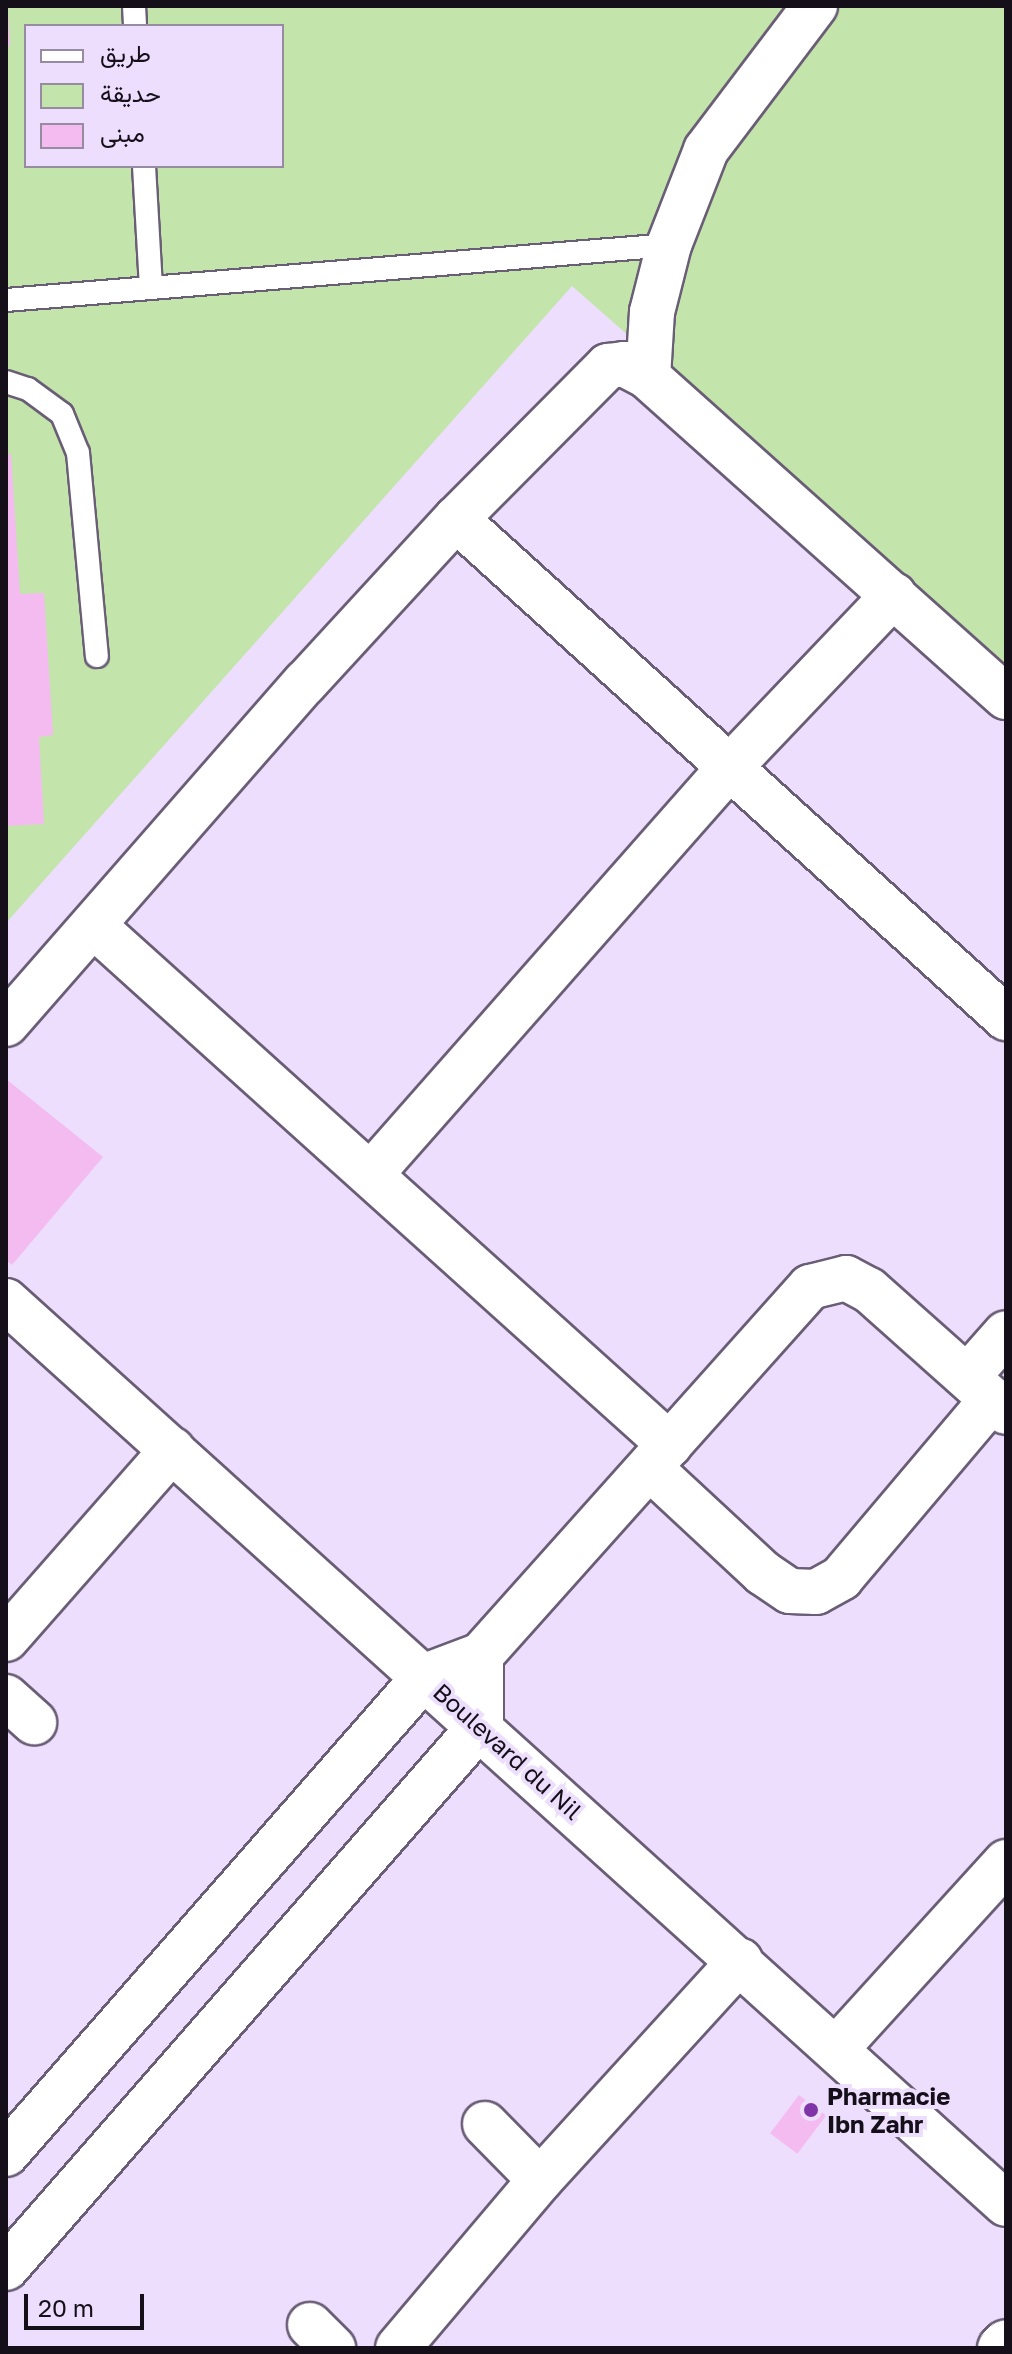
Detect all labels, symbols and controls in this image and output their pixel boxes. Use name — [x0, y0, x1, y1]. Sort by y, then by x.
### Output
legend — [24, 24, 284, 168]
text: طريق — [100, 38, 151, 67]
text: حديقة — [100, 78, 161, 107]
text: مبنى — [100, 118, 145, 147]
street label: Boulevard du Nil — [428, 1677, 588, 1825]
place label: Pharmacie Ibn Zahr — [827, 2082, 950, 2138]
marker: Pharmacie Ibn Zahr — [802, 2101, 820, 2119]
scale bar — [28, 2278, 148, 2328]
text: 20 m — [38, 2293, 94, 2322]

